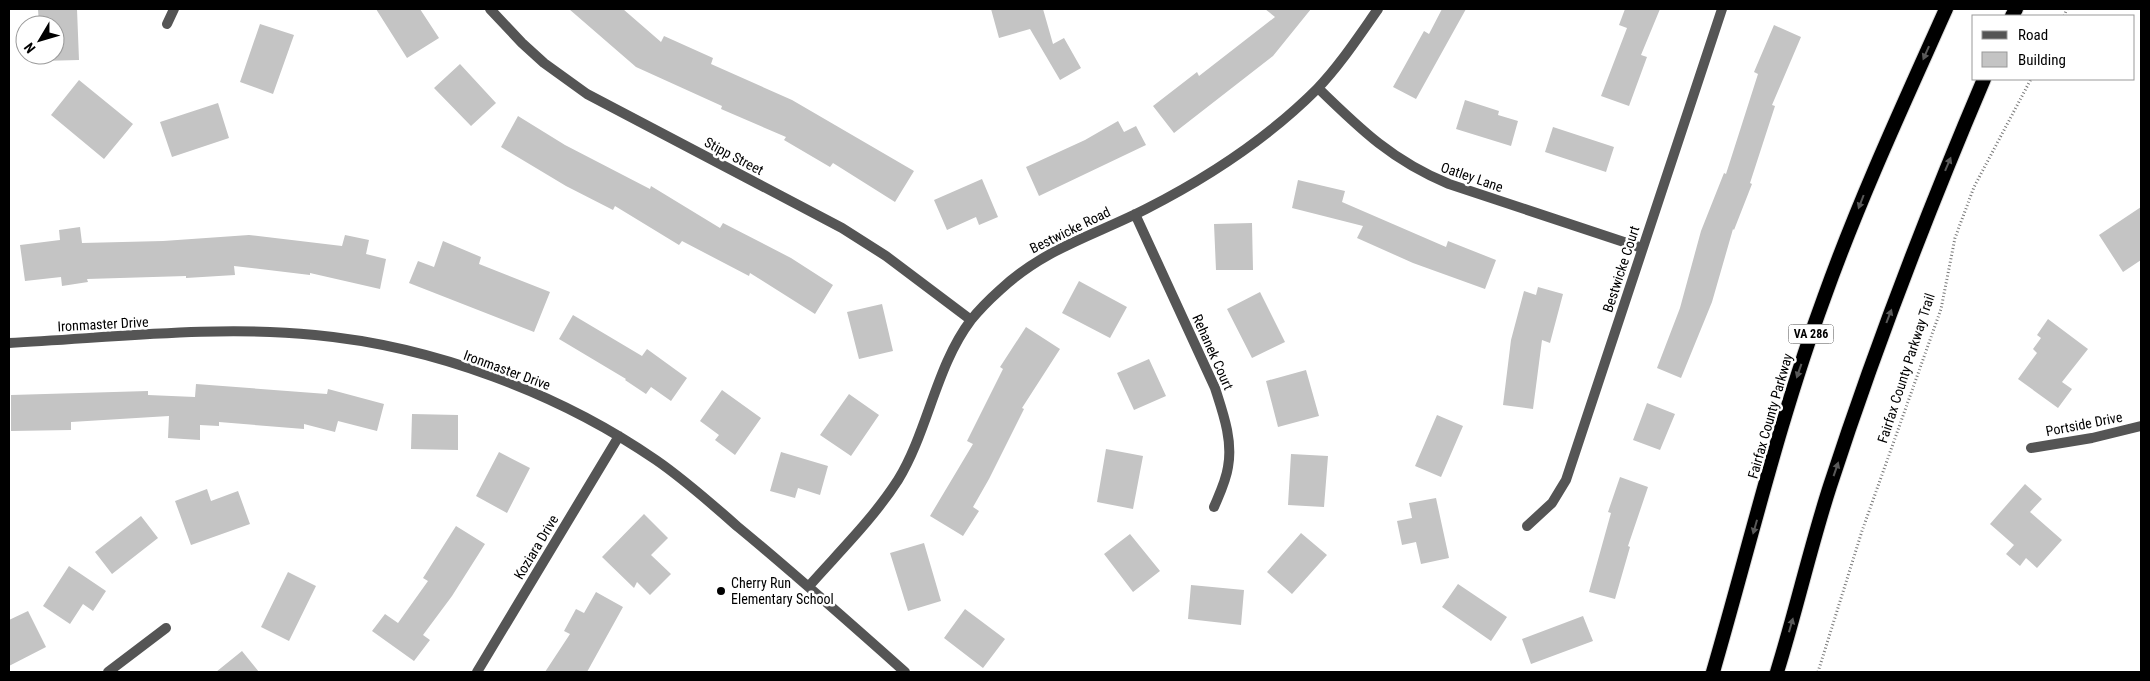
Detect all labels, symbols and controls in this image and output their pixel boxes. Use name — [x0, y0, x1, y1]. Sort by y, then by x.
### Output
north arrow — [15, 15, 65, 65]
legend — [1972, 15, 2135, 80]
text: Road — [2018, 26, 2048, 44]
text: N — [21, 40, 39, 56]
one-way arrow — [1921, 46, 1929, 60]
text: Building — [2018, 51, 2066, 69]
street label: Stipp Street — [702, 134, 766, 178]
one-way arrow — [1944, 156, 1952, 171]
street label: Oatley Lane — [1439, 159, 1506, 195]
one-way arrow — [1856, 195, 1864, 209]
street label: Bestwicke Road — [1027, 204, 1113, 256]
street label: Bestwicke Court — [1599, 224, 1643, 314]
street label: Fairfax County Parkway Trail — [1874, 291, 1938, 445]
one-way arrow — [1885, 308, 1893, 323]
street label: Rehanek Court — [1189, 312, 1237, 392]
street label: Ironmaster Drive — [57, 314, 149, 334]
road number: VA 286 — [1788, 324, 1834, 344]
street label: Ironmaster Drive — [461, 347, 553, 393]
street label: Fairfax County Parkway — [1744, 351, 1796, 480]
one-way arrow — [1795, 364, 1803, 379]
street label: Portside Drive — [2044, 409, 2124, 439]
one-way arrow — [1832, 462, 1840, 477]
street label: Koziara Drive — [511, 512, 562, 582]
one-way arrow — [1750, 520, 1758, 535]
place label: Cherry Run Elementary School — [731, 575, 834, 607]
marker: Cherry Run Elementary School — [715, 585, 727, 597]
one-way arrow — [1787, 618, 1795, 633]

